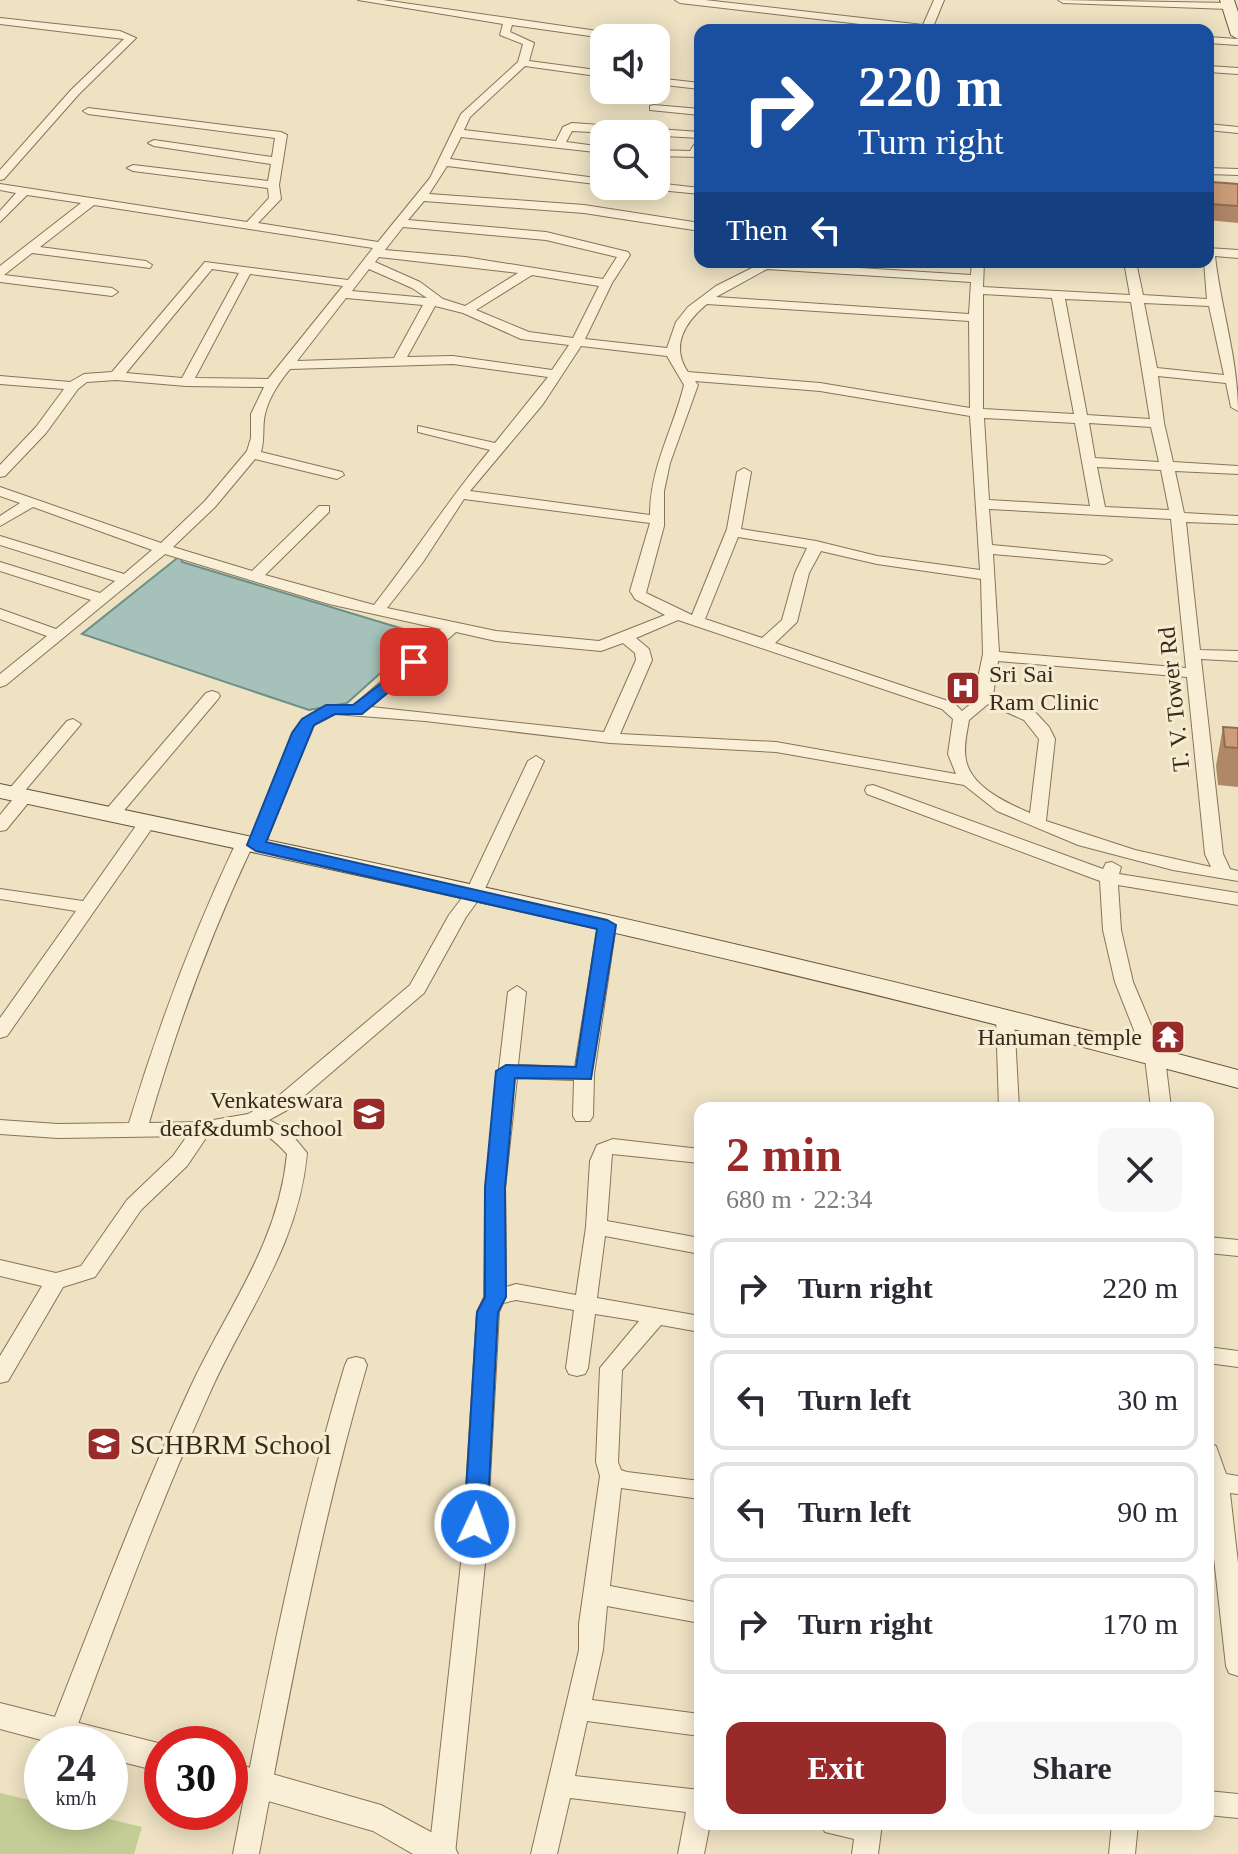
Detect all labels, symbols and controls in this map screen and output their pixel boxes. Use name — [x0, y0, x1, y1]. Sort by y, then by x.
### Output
map controls — [590, 24, 670, 200]
button: sound — [590, 24, 670, 104]
icon: right — [726, 56, 830, 160]
text: 220 m — [858, 56, 1003, 118]
button: search — [590, 120, 670, 200]
text: Turn right — [858, 122, 1004, 162]
icon: left — [804, 208, 848, 252]
text: Then — [726, 213, 788, 246]
street label: T. V. Tower Rd — [1153, 625, 1195, 773]
pin — [380, 628, 448, 696]
icon: arrive — [392, 640, 436, 684]
place label: Sri Sai Ram Clinic — [989, 661, 1099, 715]
hospital icon: Sri Sai Ram Clinic — [944, 669, 982, 707]
temple icon: Hanuman temple — [1149, 1018, 1187, 1056]
place label: Hanuman temple — [977, 1024, 1142, 1050]
place label: Venkateswara deaf&dumb school — [160, 1087, 343, 1141]
school or university icon: Venkateswara deaf&dumb school — [350, 1095, 388, 1133]
text: 2 min — [726, 1128, 842, 1181]
button: close — [1098, 1128, 1182, 1212]
text: 680 m · 22:34 — [726, 1185, 873, 1214]
icon: right — [730, 1266, 774, 1310]
text: Turn right — [798, 1271, 933, 1304]
text: 220 m — [1102, 1271, 1178, 1304]
icon: left — [730, 1378, 774, 1422]
text: Turn left — [798, 1383, 911, 1416]
text: 30 m — [1117, 1383, 1178, 1416]
school or university icon: SCHBRM School — [85, 1425, 123, 1463]
place label: SCHBRM School — [130, 1429, 332, 1460]
position arrow — [433, 1482, 517, 1566]
icon: left — [730, 1490, 774, 1534]
text: Turn left — [798, 1495, 911, 1528]
text: 90 m — [1117, 1495, 1178, 1528]
icon: right — [730, 1602, 774, 1646]
text: Turn right — [798, 1607, 933, 1640]
text: 170 m — [1102, 1607, 1178, 1640]
button: Exit — [726, 1722, 946, 1814]
button: Share — [962, 1722, 1182, 1814]
speed limit sign: 30 — [144, 1726, 248, 1830]
text: 24 — [56, 1745, 96, 1790]
text: km/h — [55, 1787, 97, 1809]

